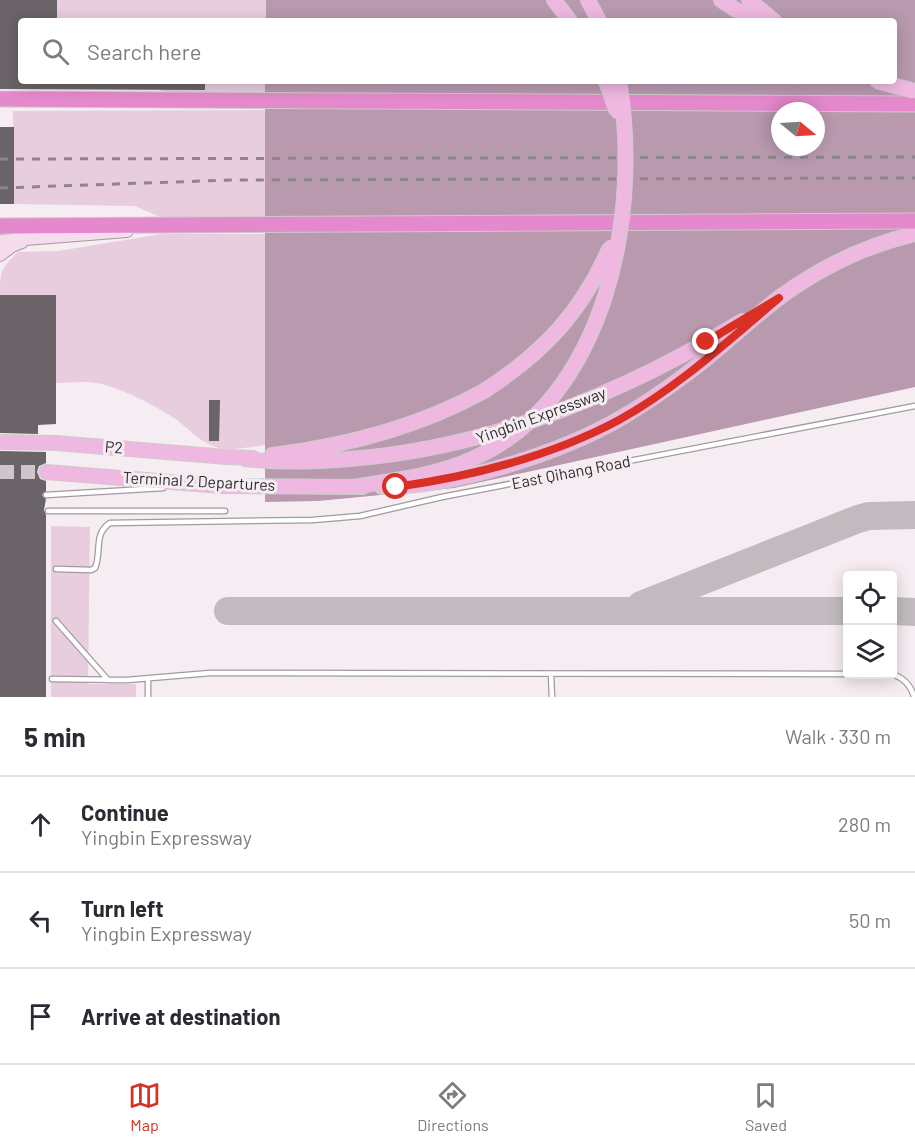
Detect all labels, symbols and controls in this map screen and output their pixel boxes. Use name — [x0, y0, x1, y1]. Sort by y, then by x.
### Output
search box — [18, 18, 897, 84]
icon: search — [39, 35, 72, 68]
text: Search here — [87, 38, 201, 64]
north arrow — [771, 102, 825, 156]
route end — [692, 328, 718, 354]
street label: Yingbin Expressway — [473, 382, 609, 447]
street label: P2 — [104, 436, 124, 457]
street label: East Qihang Road — [510, 451, 632, 492]
street label: Terminal 2 Departures — [122, 467, 276, 494]
route start — [382, 473, 408, 499]
map controls — [843, 571, 897, 679]
button: locate — [843, 571, 897, 625]
button: layers — [843, 625, 897, 679]
text: 5 min — [24, 721, 86, 752]
text: Walk · 330 m — [785, 724, 891, 748]
text: Continue — [81, 799, 169, 825]
icon: ahead — [24, 808, 57, 841]
text: 280 m — [838, 812, 891, 836]
text: Yingbin Expressway — [81, 825, 252, 849]
text: Turn left — [81, 895, 164, 921]
icon: left — [24, 904, 57, 937]
text: 50 m — [849, 908, 891, 932]
text: Yingbin Expressway — [81, 921, 252, 945]
icon: arrive — [24, 1000, 57, 1033]
text: Arrive at destination — [81, 1003, 280, 1029]
tab: Map — [128, 1079, 161, 1134]
tab: Directions — [417, 1079, 489, 1134]
tab: Saved — [745, 1079, 787, 1134]

